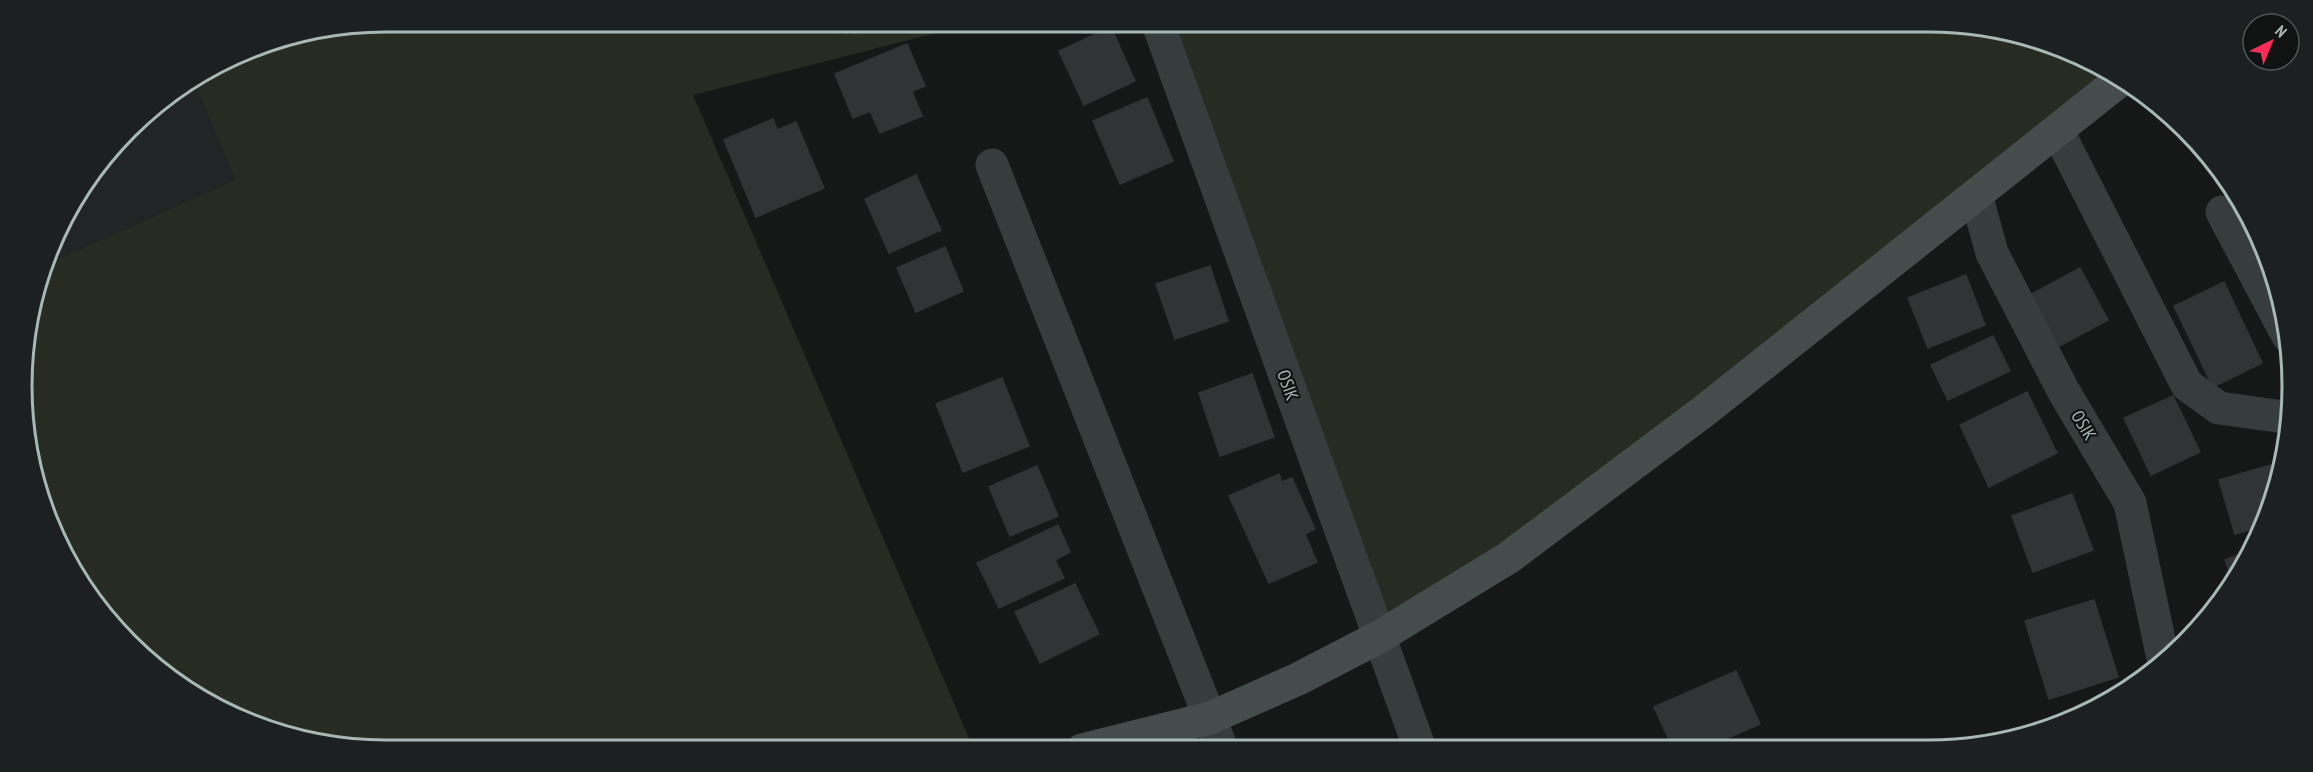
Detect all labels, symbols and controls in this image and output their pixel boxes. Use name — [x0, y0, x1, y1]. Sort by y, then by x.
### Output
north arrow — [2241, 12, 2301, 72]
text: N — [2271, 21, 2291, 41]
street label: OSIK — [1272, 367, 1304, 403]
street label: OSIK — [2066, 406, 2102, 444]

